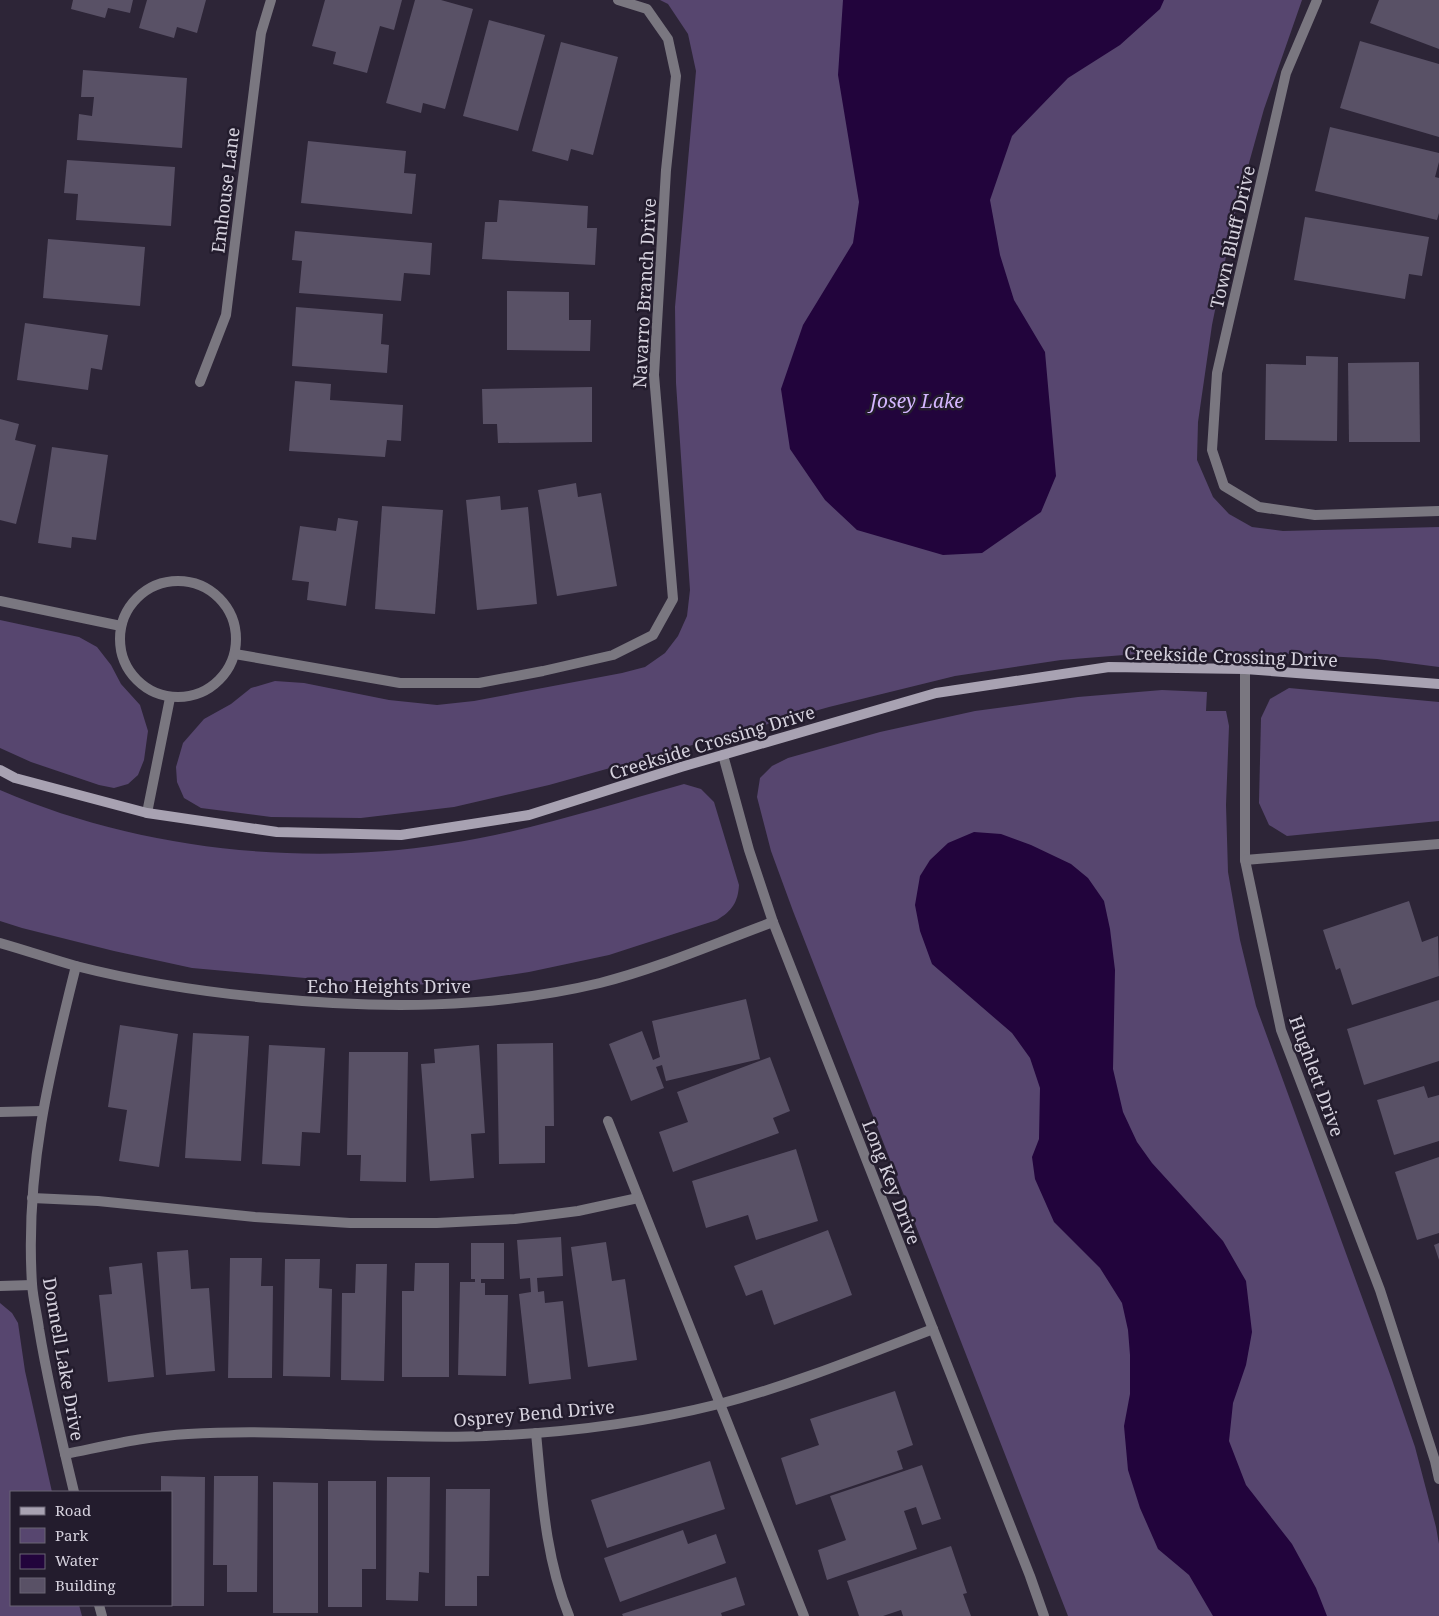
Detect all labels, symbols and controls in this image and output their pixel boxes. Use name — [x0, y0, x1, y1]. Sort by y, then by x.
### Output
street label: Emhouse Lane — [205, 126, 245, 254]
street label: Town Bluff Drive — [1204, 163, 1260, 311]
street label: Navarro Branch Drive — [627, 197, 661, 389]
water label: Josey Lake — [867, 388, 964, 414]
street label: Creekside Crossing Drive — [1124, 640, 1338, 672]
street label: Creekside Crossing Drive — [606, 699, 818, 785]
street label: Echo Heights Drive — [307, 974, 471, 998]
street label: Hughlett Drive — [1284, 1012, 1350, 1140]
street label: Long Key Drive — [857, 1116, 927, 1248]
street label: Donnell Lake Drive — [38, 1275, 90, 1443]
street label: Osprey Bend Drive — [452, 1394, 616, 1432]
legend — [10, 1491, 172, 1606]
text: Road — [55, 1500, 91, 1520]
text: Park — [55, 1525, 89, 1545]
text: Water — [55, 1550, 98, 1570]
text: Building — [55, 1575, 116, 1595]

